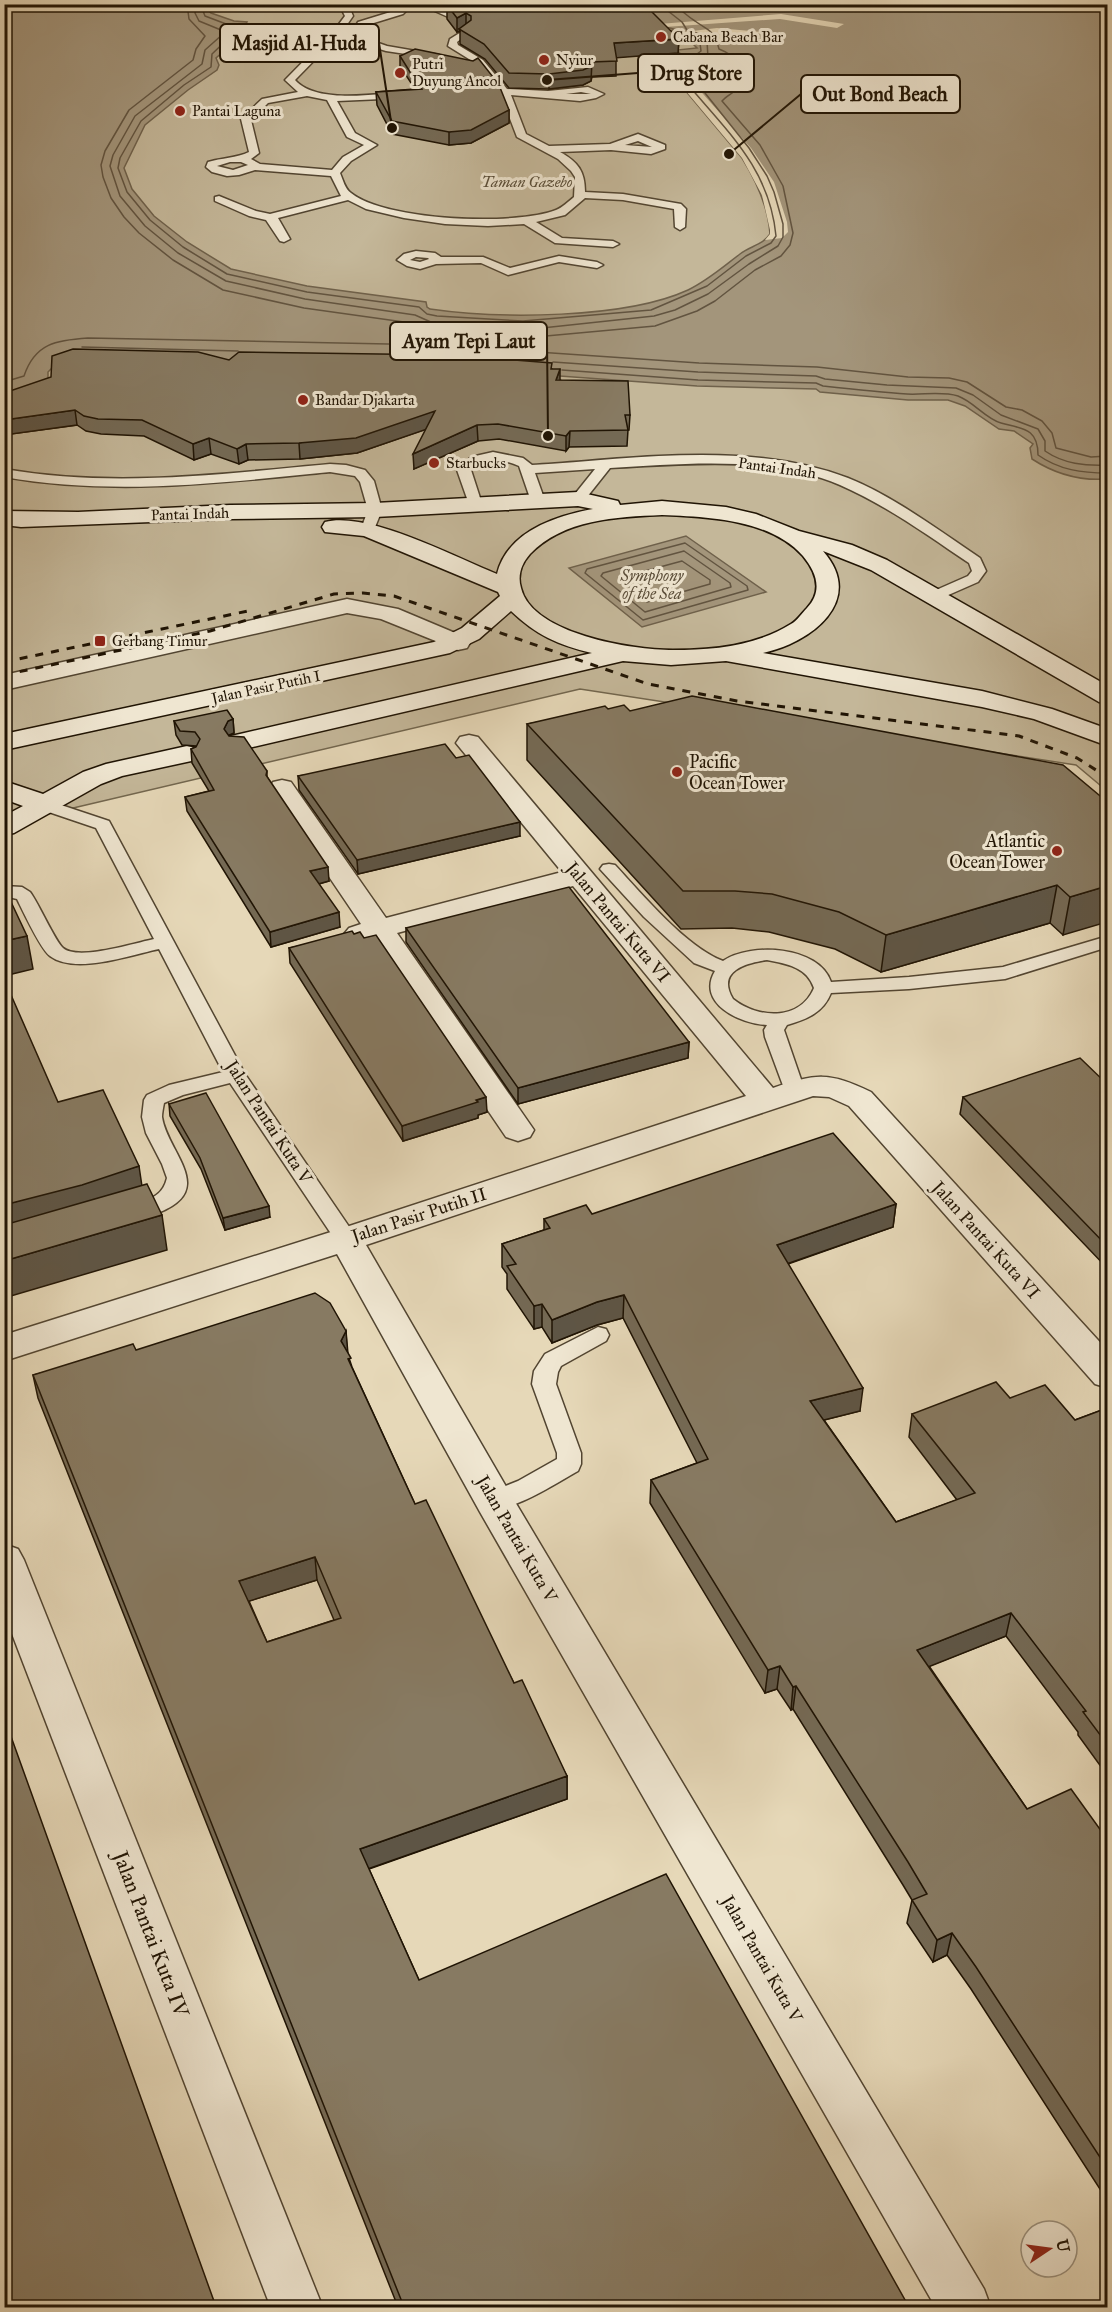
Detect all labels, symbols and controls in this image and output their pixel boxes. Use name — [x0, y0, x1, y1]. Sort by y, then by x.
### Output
callout: Masjid Al-Huda — [220, 24, 379, 62]
place label: Cabana Beach Bar — [673, 28, 784, 46]
marker: Cabana Beach Bar — [654, 30, 668, 44]
text: Masjid Al-Huda — [232, 31, 367, 56]
place label: Nyiur — [556, 51, 593, 69]
marker: Nyiur — [537, 53, 551, 67]
callout: Drug Store — [638, 54, 754, 92]
place label: Putri Duyung Ancol — [412, 55, 502, 90]
text: Drug Store — [650, 61, 743, 86]
marker: Putri Duyung Ancol — [393, 66, 407, 80]
callout: Out Bond Beach — [801, 75, 960, 113]
text: Out Bond Beach — [812, 82, 949, 106]
place label: Pantai Laguna — [192, 102, 281, 120]
marker: Pantai Laguna — [173, 104, 187, 118]
park label: Taman Gazebo — [482, 173, 573, 191]
callout: Ayam Tepi Laut — [390, 322, 547, 360]
text: Ayam Tepi Laut — [401, 329, 536, 354]
place label: Bandar Djakarta — [315, 391, 415, 409]
marker: Bandar Djakarta — [296, 393, 310, 407]
place label: Starbucks — [446, 454, 506, 472]
street label: Pantai Indah — [737, 454, 818, 482]
marker: Starbucks — [427, 456, 441, 470]
street label: Pantai Indah — [150, 504, 230, 524]
water label: Symphony of the Sea — [620, 566, 684, 603]
place label: Gerbang Timur — [112, 632, 208, 650]
marker: Gerbang Timur — [93, 634, 107, 648]
street label: Jalan Pasir Putih I — [208, 667, 322, 709]
place label: Pacific Ocean Tower — [689, 751, 785, 794]
marker: Pacific Ocean Tower — [670, 765, 684, 779]
place label: Atlantic Ocean Tower — [949, 830, 1045, 873]
marker: Atlantic Ocean Tower — [1050, 844, 1064, 858]
street label: Jalan Pantai Kuta VI — [559, 856, 675, 988]
street label: Jalan Pantai Kuta V — [219, 1054, 318, 1190]
street label: Jalan Pantai Kuta VI — [925, 1175, 1045, 1304]
street label: Jalan Pasir Putih II — [347, 1183, 490, 1249]
street label: Jalan Pantai Kuta V — [470, 1470, 563, 1608]
street label: Jalan Pantai Kuta IV — [107, 1845, 195, 2022]
street label: Jalan Pantai Kuta V — [715, 1890, 808, 2028]
north arrow — [1019, 2219, 1079, 2279]
text: U — [1052, 2237, 1074, 2254]

